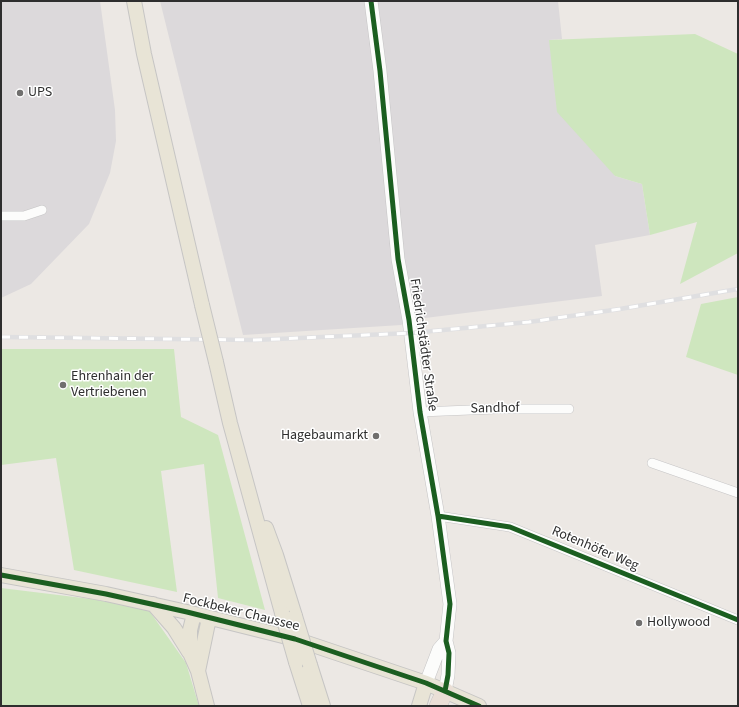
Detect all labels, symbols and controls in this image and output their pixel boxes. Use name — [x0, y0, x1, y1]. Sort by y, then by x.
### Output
place label: UPS — [28, 85, 52, 101]
marker: UPS — [15, 88, 25, 98]
street label: Friedrichstädter Straße — [405, 277, 441, 413]
place label: Ehrenhain der Vertriebenen — [71, 369, 153, 402]
marker: Ehrenhain der Vertriebenen — [58, 380, 68, 390]
street label: Sandhof — [470, 400, 520, 418]
place label: Hagebaumarkt — [281, 428, 368, 444]
marker: Hagebaumarkt — [371, 431, 381, 441]
street label: Rotenhöfer Weg — [549, 523, 641, 575]
street label: Fockbeker Chaussee — [181, 590, 301, 636]
place label: Hollywood — [647, 615, 710, 631]
marker: Hollywood — [634, 618, 644, 628]

